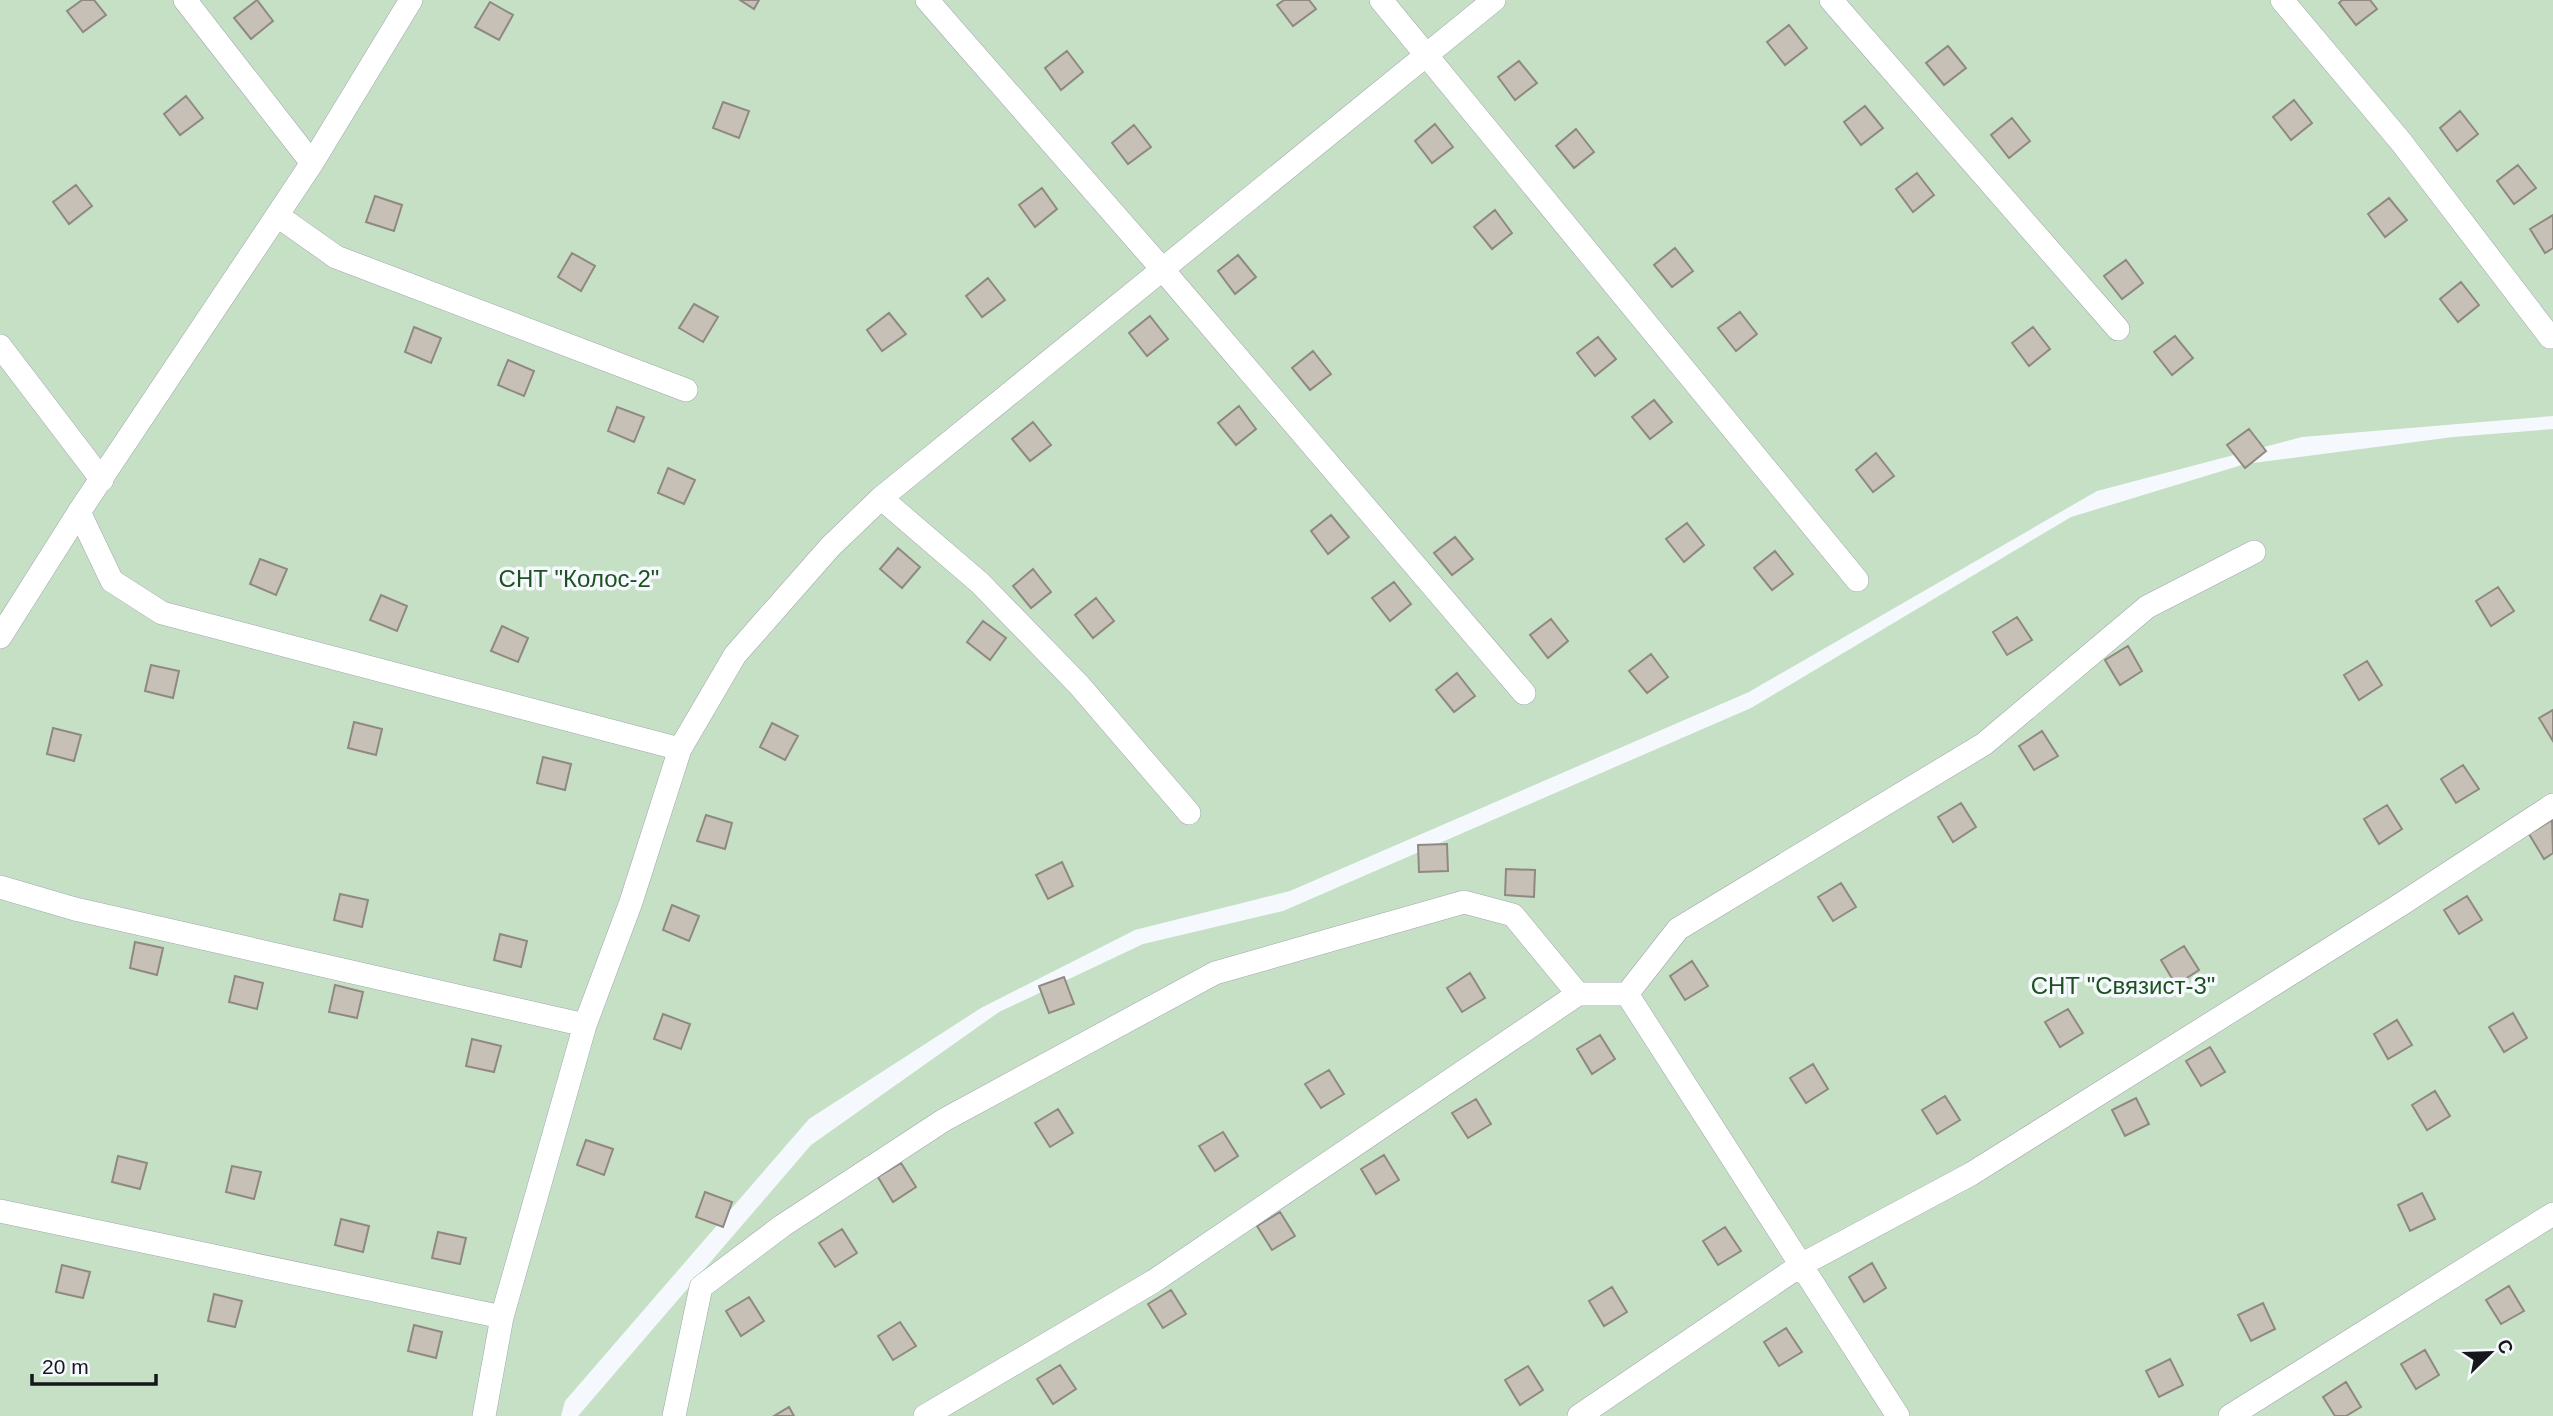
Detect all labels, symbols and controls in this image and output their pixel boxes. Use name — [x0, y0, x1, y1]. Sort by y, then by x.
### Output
park label: СНТ "Колос-2" — [499, 565, 659, 592]
park label: СНТ "Связист-3" — [2031, 972, 2215, 999]
north arrow — [2455, 1318, 2525, 1388]
text: С — [2493, 1336, 2518, 1357]
scale bar — [32, 1342, 156, 1386]
text: 20 m — [42, 1355, 89, 1378]

